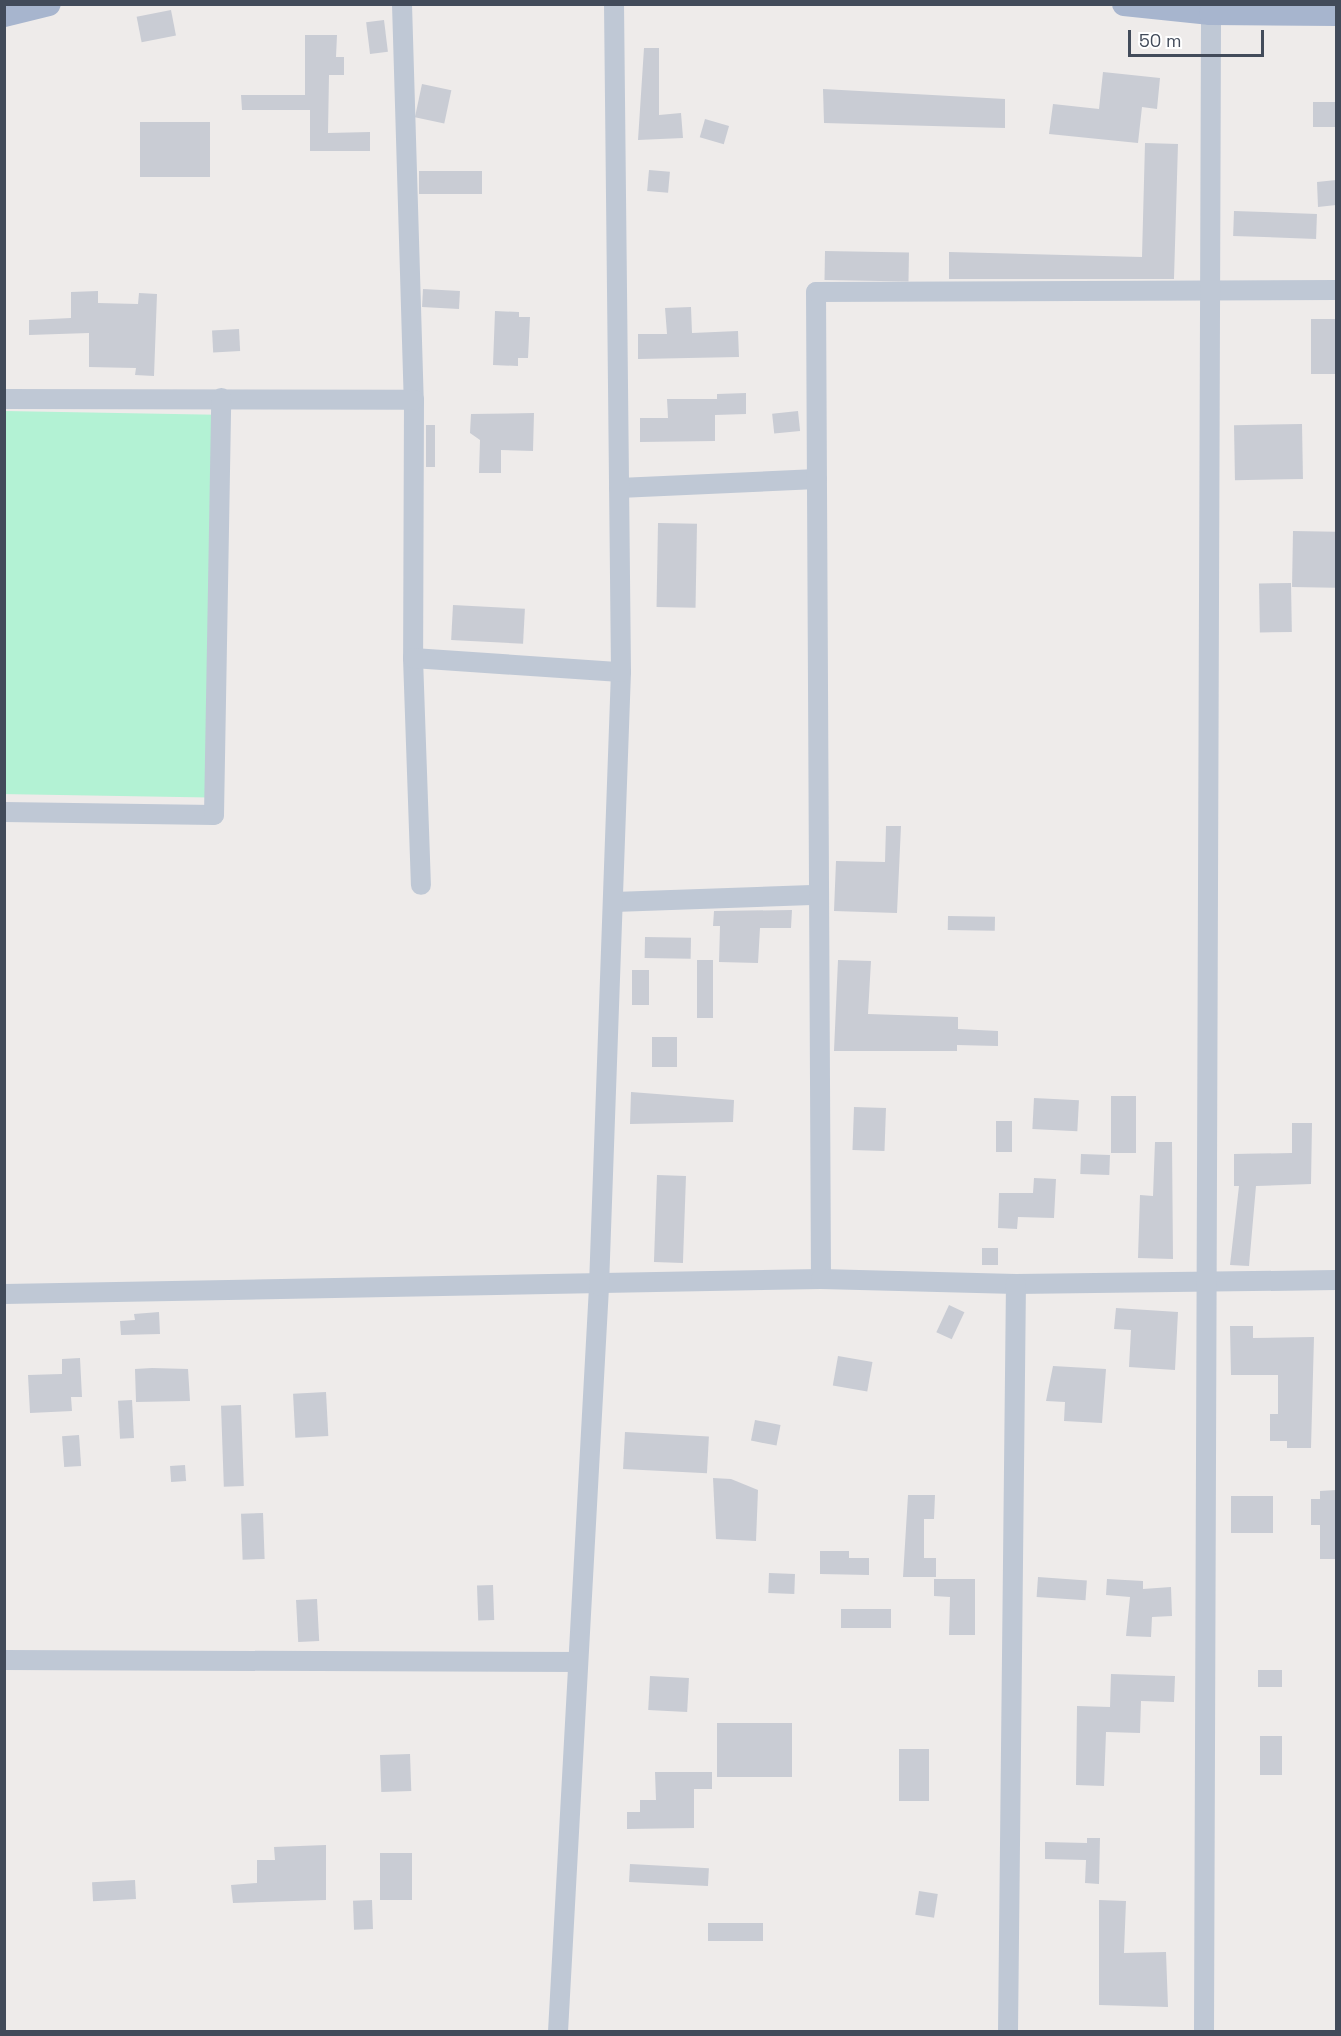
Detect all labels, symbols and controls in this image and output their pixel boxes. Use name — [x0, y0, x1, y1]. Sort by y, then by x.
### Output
scale bar — [1131, 18, 1268, 56]
text: 50 m — [1139, 29, 1181, 52]

